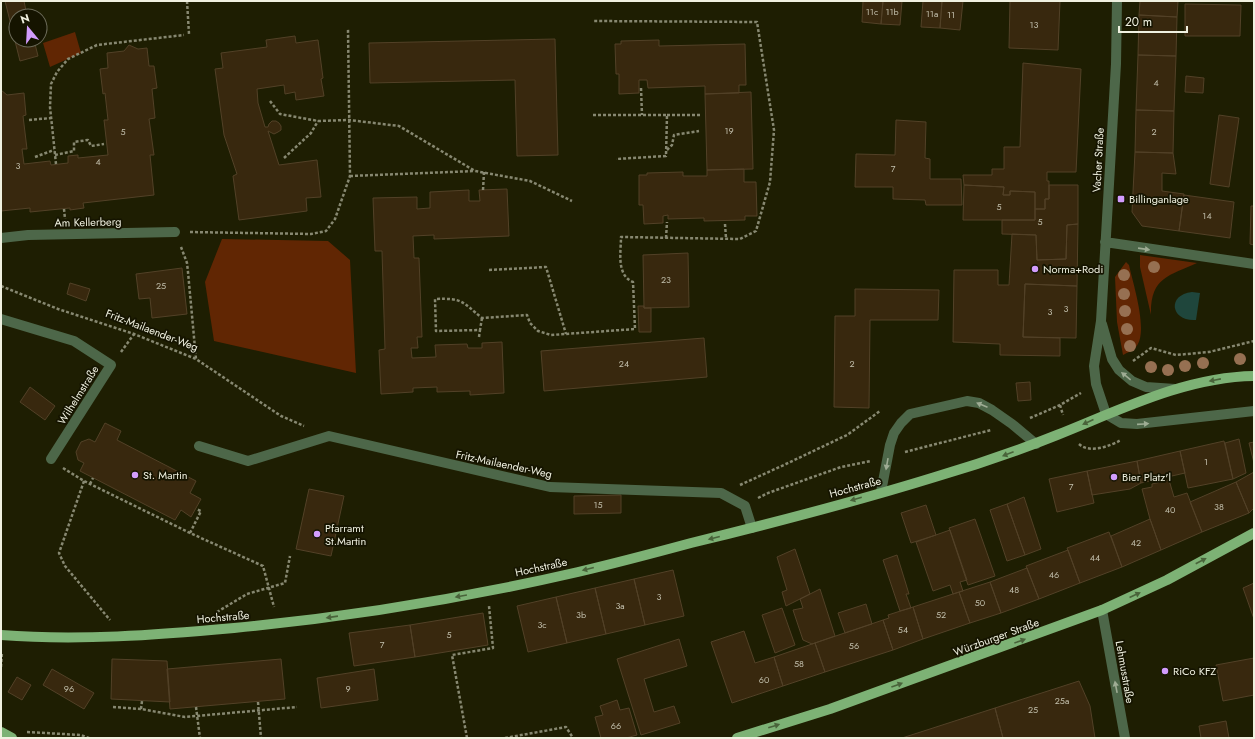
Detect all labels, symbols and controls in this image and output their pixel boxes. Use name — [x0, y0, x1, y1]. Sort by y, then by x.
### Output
house number: 11c — [866, 5, 878, 18]
house number: 11b — [885, 5, 899, 18]
house number: 11a — [926, 7, 938, 20]
north arrow — [8, 8, 48, 48]
house number: 11 — [947, 8, 955, 21]
scale bar — [1119, 8, 1187, 34]
text: N — [18, 10, 32, 27]
text: 20 m — [1125, 13, 1152, 31]
house number: 13 — [1030, 18, 1039, 31]
house number: 4 — [1153, 76, 1159, 89]
house number: 19 — [724, 124, 734, 137]
house number: 5 — [120, 125, 126, 138]
house number: 2 — [1151, 125, 1157, 138]
street label: Vacher Straße — [1088, 127, 1108, 193]
house number: 4 — [95, 155, 101, 168]
house number: 3 — [16, 159, 21, 172]
house number: 7 — [891, 162, 896, 175]
place label: Billinganlage — [1129, 191, 1189, 207]
marker: Billinganlage — [1116, 194, 1126, 204]
house number: 5 — [996, 200, 1002, 213]
house number: 14 — [1202, 209, 1212, 222]
street label: Am Kellerberg — [54, 213, 122, 231]
house number: 5 — [1037, 215, 1043, 228]
one-way arrow — [1138, 246, 1150, 252]
place label: Norma+Rodi — [1043, 261, 1103, 277]
marker: Norma+Rodi — [1030, 264, 1040, 274]
house number: 23 — [661, 273, 671, 286]
house number: 25 — [156, 279, 166, 292]
house number: 3 — [1064, 302, 1069, 315]
street label: Fritz-Mailaender-Weg — [103, 305, 201, 355]
house number: 3 — [1048, 305, 1053, 318]
house number: 24 — [619, 357, 629, 370]
house number: 2 — [849, 357, 855, 370]
street label: Wilhelmstraße — [54, 362, 103, 428]
one-way arrow — [1121, 371, 1131, 380]
one-way arrow — [1209, 377, 1221, 383]
one-way arrow — [976, 402, 987, 408]
one-way arrow — [1082, 419, 1094, 425]
one-way arrow — [1136, 420, 1149, 427]
street label: Fritz-Mailaender-Weg — [454, 446, 554, 482]
one-way arrow — [1001, 452, 1013, 458]
house number: 1 — [1204, 455, 1208, 468]
one-way arrow — [883, 458, 889, 470]
place label: St. Martin — [143, 467, 188, 483]
place label: Bier Platz'l — [1122, 469, 1171, 485]
marker: St. Martin — [130, 470, 140, 480]
street label: Hochstraße — [827, 472, 883, 502]
marker: Bier Platz'l — [1109, 472, 1119, 482]
house number: 7 — [1069, 480, 1074, 493]
one-way arrow — [850, 496, 862, 502]
house number: 15 — [593, 498, 603, 511]
house number: 38 — [1214, 500, 1224, 513]
house number: 40 — [1165, 503, 1176, 516]
place label: Pfarramt St.Martin — [325, 520, 366, 549]
marker: Pfarramt St.Martin — [312, 529, 322, 539]
one-way arrow — [708, 535, 720, 541]
house number: 42 — [1131, 536, 1141, 549]
house number: 44 — [1090, 551, 1100, 564]
street label: Hochstraße — [513, 554, 569, 580]
one-way arrow — [1196, 558, 1207, 565]
one-way arrow — [582, 567, 594, 573]
house number: 46 — [1049, 568, 1059, 581]
house number: 48 — [1009, 583, 1019, 596]
house number: 3 — [657, 590, 662, 603]
one-way arrow — [1129, 592, 1140, 598]
one-way arrow — [455, 593, 467, 599]
house number: 50 — [975, 596, 986, 609]
house number: 3a — [615, 599, 625, 612]
street label: Hochstraße — [196, 607, 250, 627]
house number: 3b — [576, 608, 586, 621]
house number: 52 — [936, 608, 946, 621]
one-way arrow — [326, 614, 339, 620]
street label: Würzburger Straße — [951, 614, 1041, 660]
house number: 3c — [537, 618, 547, 631]
house number: 54 — [898, 623, 908, 636]
house number: 5 — [446, 628, 452, 641]
house number: 7 — [380, 638, 385, 651]
one-way arrow — [1014, 638, 1026, 644]
house number: 56 — [849, 639, 859, 652]
street label: Lehmusstraße — [1112, 639, 1138, 705]
house number: 58 — [794, 657, 804, 670]
place label: RiCo KFZ — [1173, 663, 1216, 679]
marker: RiCo KFZ — [1160, 666, 1170, 676]
house number: 60 — [759, 673, 770, 686]
one-way arrow — [1112, 681, 1118, 693]
house number: 96 — [64, 682, 74, 695]
house number: 9 — [345, 682, 351, 695]
one-way arrow — [892, 682, 904, 688]
house number: 25a — [1055, 694, 1069, 707]
house number: 25 — [1028, 703, 1038, 716]
house number: 66 — [611, 719, 621, 732]
one-way arrow — [768, 723, 780, 729]

